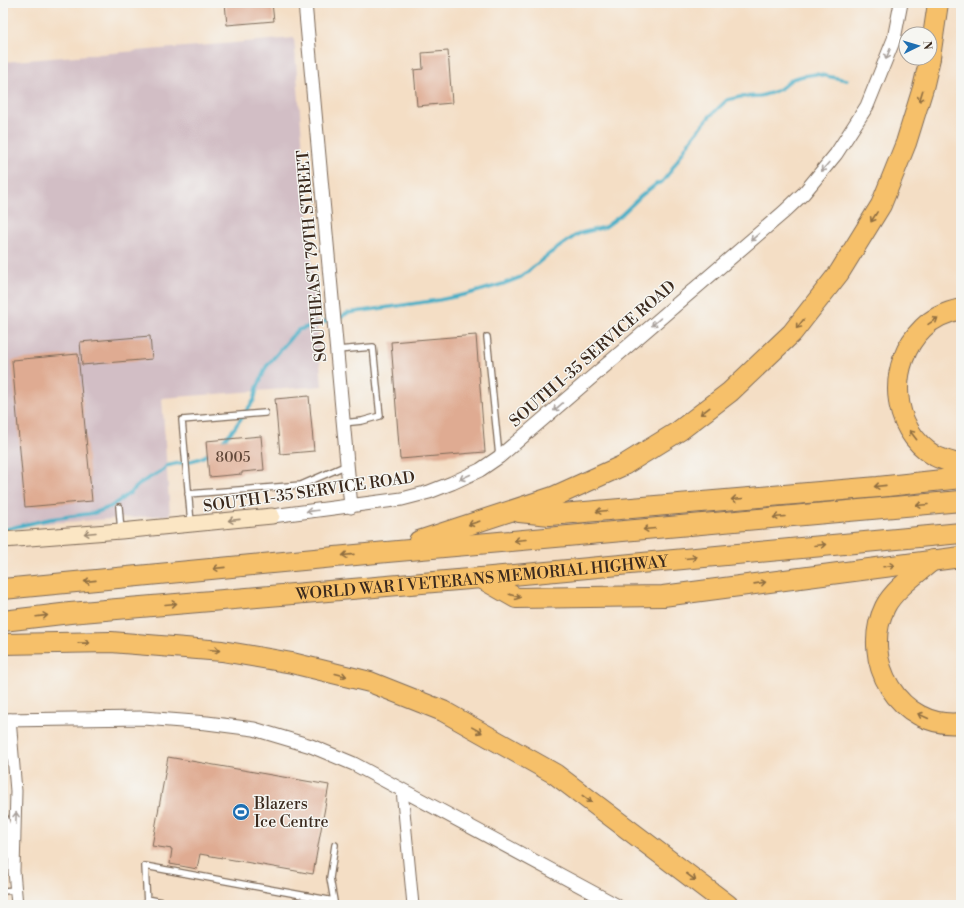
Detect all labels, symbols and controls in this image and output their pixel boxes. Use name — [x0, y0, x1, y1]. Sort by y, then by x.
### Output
north arrow — [898, 26, 938, 66]
text: N — [920, 40, 934, 50]
one-way arrow — [883, 47, 891, 59]
one-way arrow — [917, 89, 924, 102]
street label: SOUTHEAST 79TH STREET — [293, 149, 331, 363]
one-way arrow — [821, 162, 830, 173]
one-way arrow — [870, 211, 878, 222]
one-way arrow — [750, 233, 760, 242]
street label: SOUTH I-35 SERVICE ROAD — [505, 276, 680, 431]
one-way arrow — [927, 317, 938, 325]
one-way arrow — [651, 318, 662, 327]
one-way arrow — [796, 318, 804, 329]
one-way arrow — [552, 402, 563, 411]
one-way arrow — [699, 407, 710, 416]
one-way arrow — [909, 430, 918, 441]
house number: 8005 — [216, 449, 251, 467]
street label: SOUTH I-35 SERVICE ROAD — [202, 467, 416, 517]
one-way arrow — [460, 474, 472, 481]
one-way arrow — [874, 483, 887, 490]
one-way arrow — [731, 496, 744, 503]
one-way arrow — [916, 501, 929, 508]
one-way arrow — [306, 507, 319, 515]
one-way arrow — [596, 507, 609, 514]
one-way arrow — [773, 514, 786, 521]
one-way arrow — [228, 516, 241, 524]
one-way arrow — [468, 520, 480, 528]
one-way arrow — [643, 525, 656, 532]
one-way arrow — [84, 530, 97, 537]
one-way arrow — [514, 536, 527, 544]
one-way arrow — [814, 542, 827, 549]
street label: WORLD WAR I VETERANS MEMORIAL HIGHWAY — [294, 551, 671, 605]
one-way arrow — [342, 552, 355, 559]
one-way arrow — [684, 554, 697, 561]
one-way arrow — [882, 562, 895, 569]
one-way arrow — [213, 565, 226, 572]
one-way arrow — [84, 578, 97, 585]
one-way arrow — [754, 579, 767, 587]
one-way arrow — [509, 593, 522, 600]
one-way arrow — [164, 601, 177, 608]
one-way arrow — [35, 613, 48, 620]
one-way arrow — [77, 639, 90, 647]
one-way arrow — [207, 647, 220, 654]
one-way arrow — [334, 672, 347, 680]
one-way arrow — [918, 712, 930, 719]
one-way arrow — [471, 727, 483, 735]
place label: Blazers Ice Centre — [253, 794, 329, 832]
one-way arrow — [582, 795, 593, 803]
sports icon: Blazers Ice Centre — [231, 802, 251, 822]
one-way arrow — [12, 812, 20, 825]
one-way arrow — [686, 873, 697, 881]

